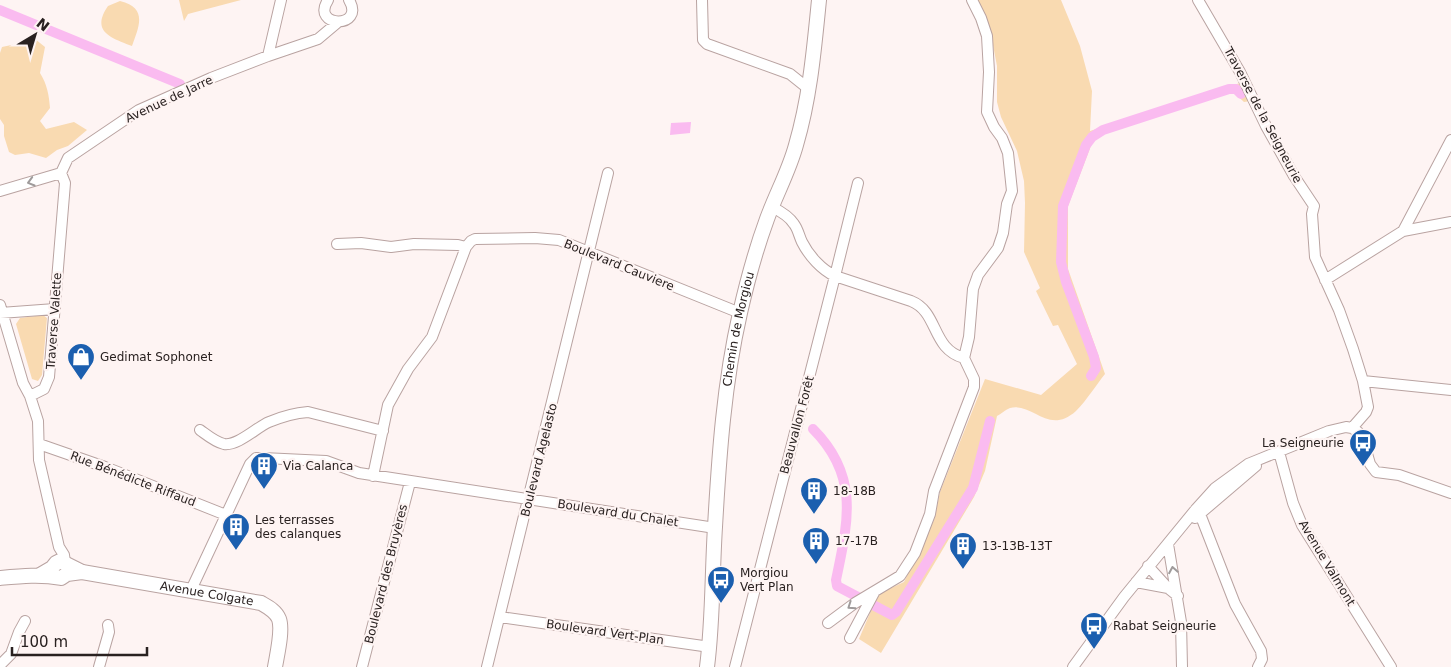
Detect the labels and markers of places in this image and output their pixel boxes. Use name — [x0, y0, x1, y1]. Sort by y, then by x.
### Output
shop icon: Gedimat Sophonet — [66, 342, 96, 381]
place label: Gedimat Sophonet — [100, 350, 213, 364]
bus stop icon: La Seigneurie — [1348, 428, 1378, 467]
place label: La Seigneurie — [1262, 436, 1344, 450]
building icon: Via Calanca — [249, 451, 279, 490]
place label: Via Calanca — [283, 459, 353, 473]
building icon: 18-18B — [799, 476, 829, 515]
place label: 18-18B — [833, 484, 876, 498]
building icon: Les terrasses des calanques — [221, 512, 251, 551]
place label: Les terrasses des calanques — [255, 513, 341, 541]
building icon: 17-17B — [801, 526, 831, 565]
building icon: 13-13B-13T — [948, 531, 978, 570]
place label: 17-17B — [835, 534, 878, 548]
place label: 13-13B-13T — [982, 539, 1053, 553]
bus stop icon: Morgiou Vert Plan — [706, 565, 736, 604]
place label: Morgiou Vert Plan — [740, 566, 794, 594]
bus stop icon: Rabat Seigneurie — [1079, 611, 1109, 650]
place label: Rabat Seigneurie — [1113, 619, 1216, 633]

